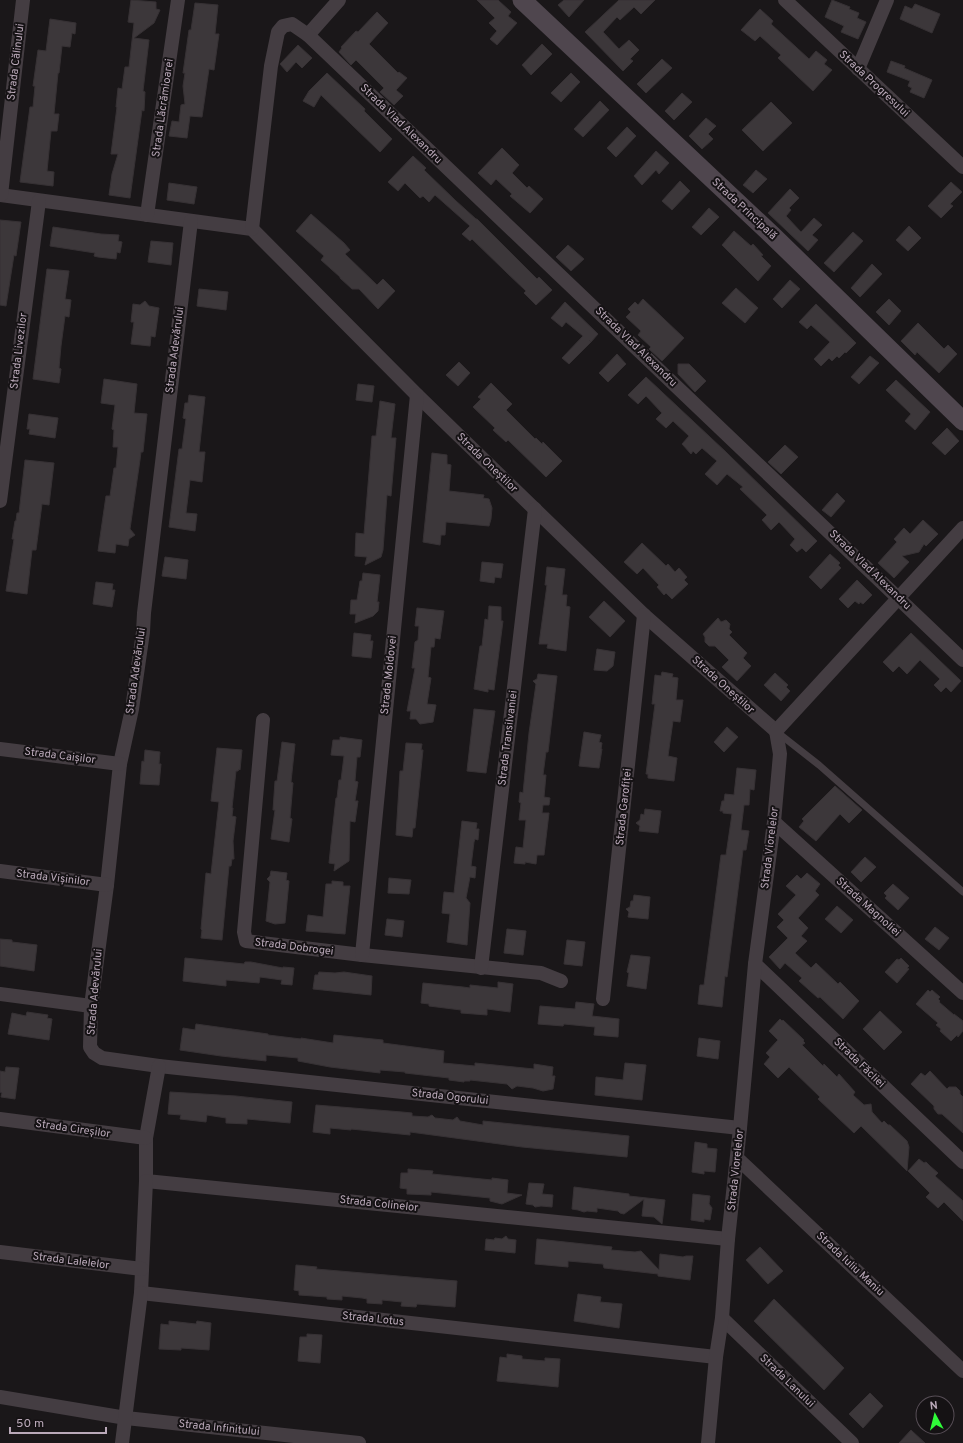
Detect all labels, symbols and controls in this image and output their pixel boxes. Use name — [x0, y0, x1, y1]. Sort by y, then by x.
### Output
street label: Strada Călinului — [4, 23, 28, 101]
street label: Strada Progresului — [836, 48, 912, 120]
street label: Strada Lăcrămioarei — [149, 58, 177, 158]
street label: Strada Vlad Alexandru — [357, 81, 445, 167]
street label: Strada Principală — [708, 175, 780, 243]
street label: Strada Vlad Alexandru — [592, 304, 680, 390]
street label: Strada Adevărului — [163, 306, 187, 394]
street label: Strada Livezilor — [7, 311, 31, 390]
street label: Strada Oneștilor — [453, 430, 521, 496]
street label: Strada Vlad Alexandru — [826, 527, 914, 613]
street label: Strada Adevărului — [123, 627, 149, 715]
street label: Strada Moldovei — [378, 635, 400, 715]
street label: Strada Oneștilor — [689, 653, 758, 717]
street label: Strada Transilvaniei — [495, 690, 521, 786]
street label: Strada Caișilor — [24, 745, 97, 767]
street label: Strada Garofiței — [613, 768, 635, 846]
street label: Strada Viorelelor — [758, 806, 782, 890]
street label: Strada Vișinilor — [15, 867, 92, 890]
street label: Strada Magnoliei — [833, 874, 903, 940]
street label: Strada Dobrogei — [254, 935, 334, 959]
street label: Strada Adevărului — [84, 948, 106, 1036]
street label: Strada Făcliei — [830, 1035, 888, 1091]
street label: Strada Ogorului — [411, 1086, 489, 1108]
street label: Strada Cireșilor — [35, 1117, 112, 1141]
street label: Strada Viorelelor — [725, 1128, 747, 1212]
street label: Strada Colinelor — [339, 1193, 420, 1215]
street label: Strada Iuliu Maniu — [813, 1229, 887, 1299]
street label: Strada Lalelelor — [32, 1249, 111, 1273]
street label: Strada Lotus — [341, 1309, 405, 1329]
street label: Strada Lanului — [757, 1351, 817, 1411]
north arrow — [915, 1395, 955, 1435]
text: N — [929, 1399, 939, 1413]
scale bar — [10, 1409, 106, 1435]
text: 50 m — [16, 1416, 44, 1432]
street label: Strada Infinitului — [178, 1417, 260, 1439]

